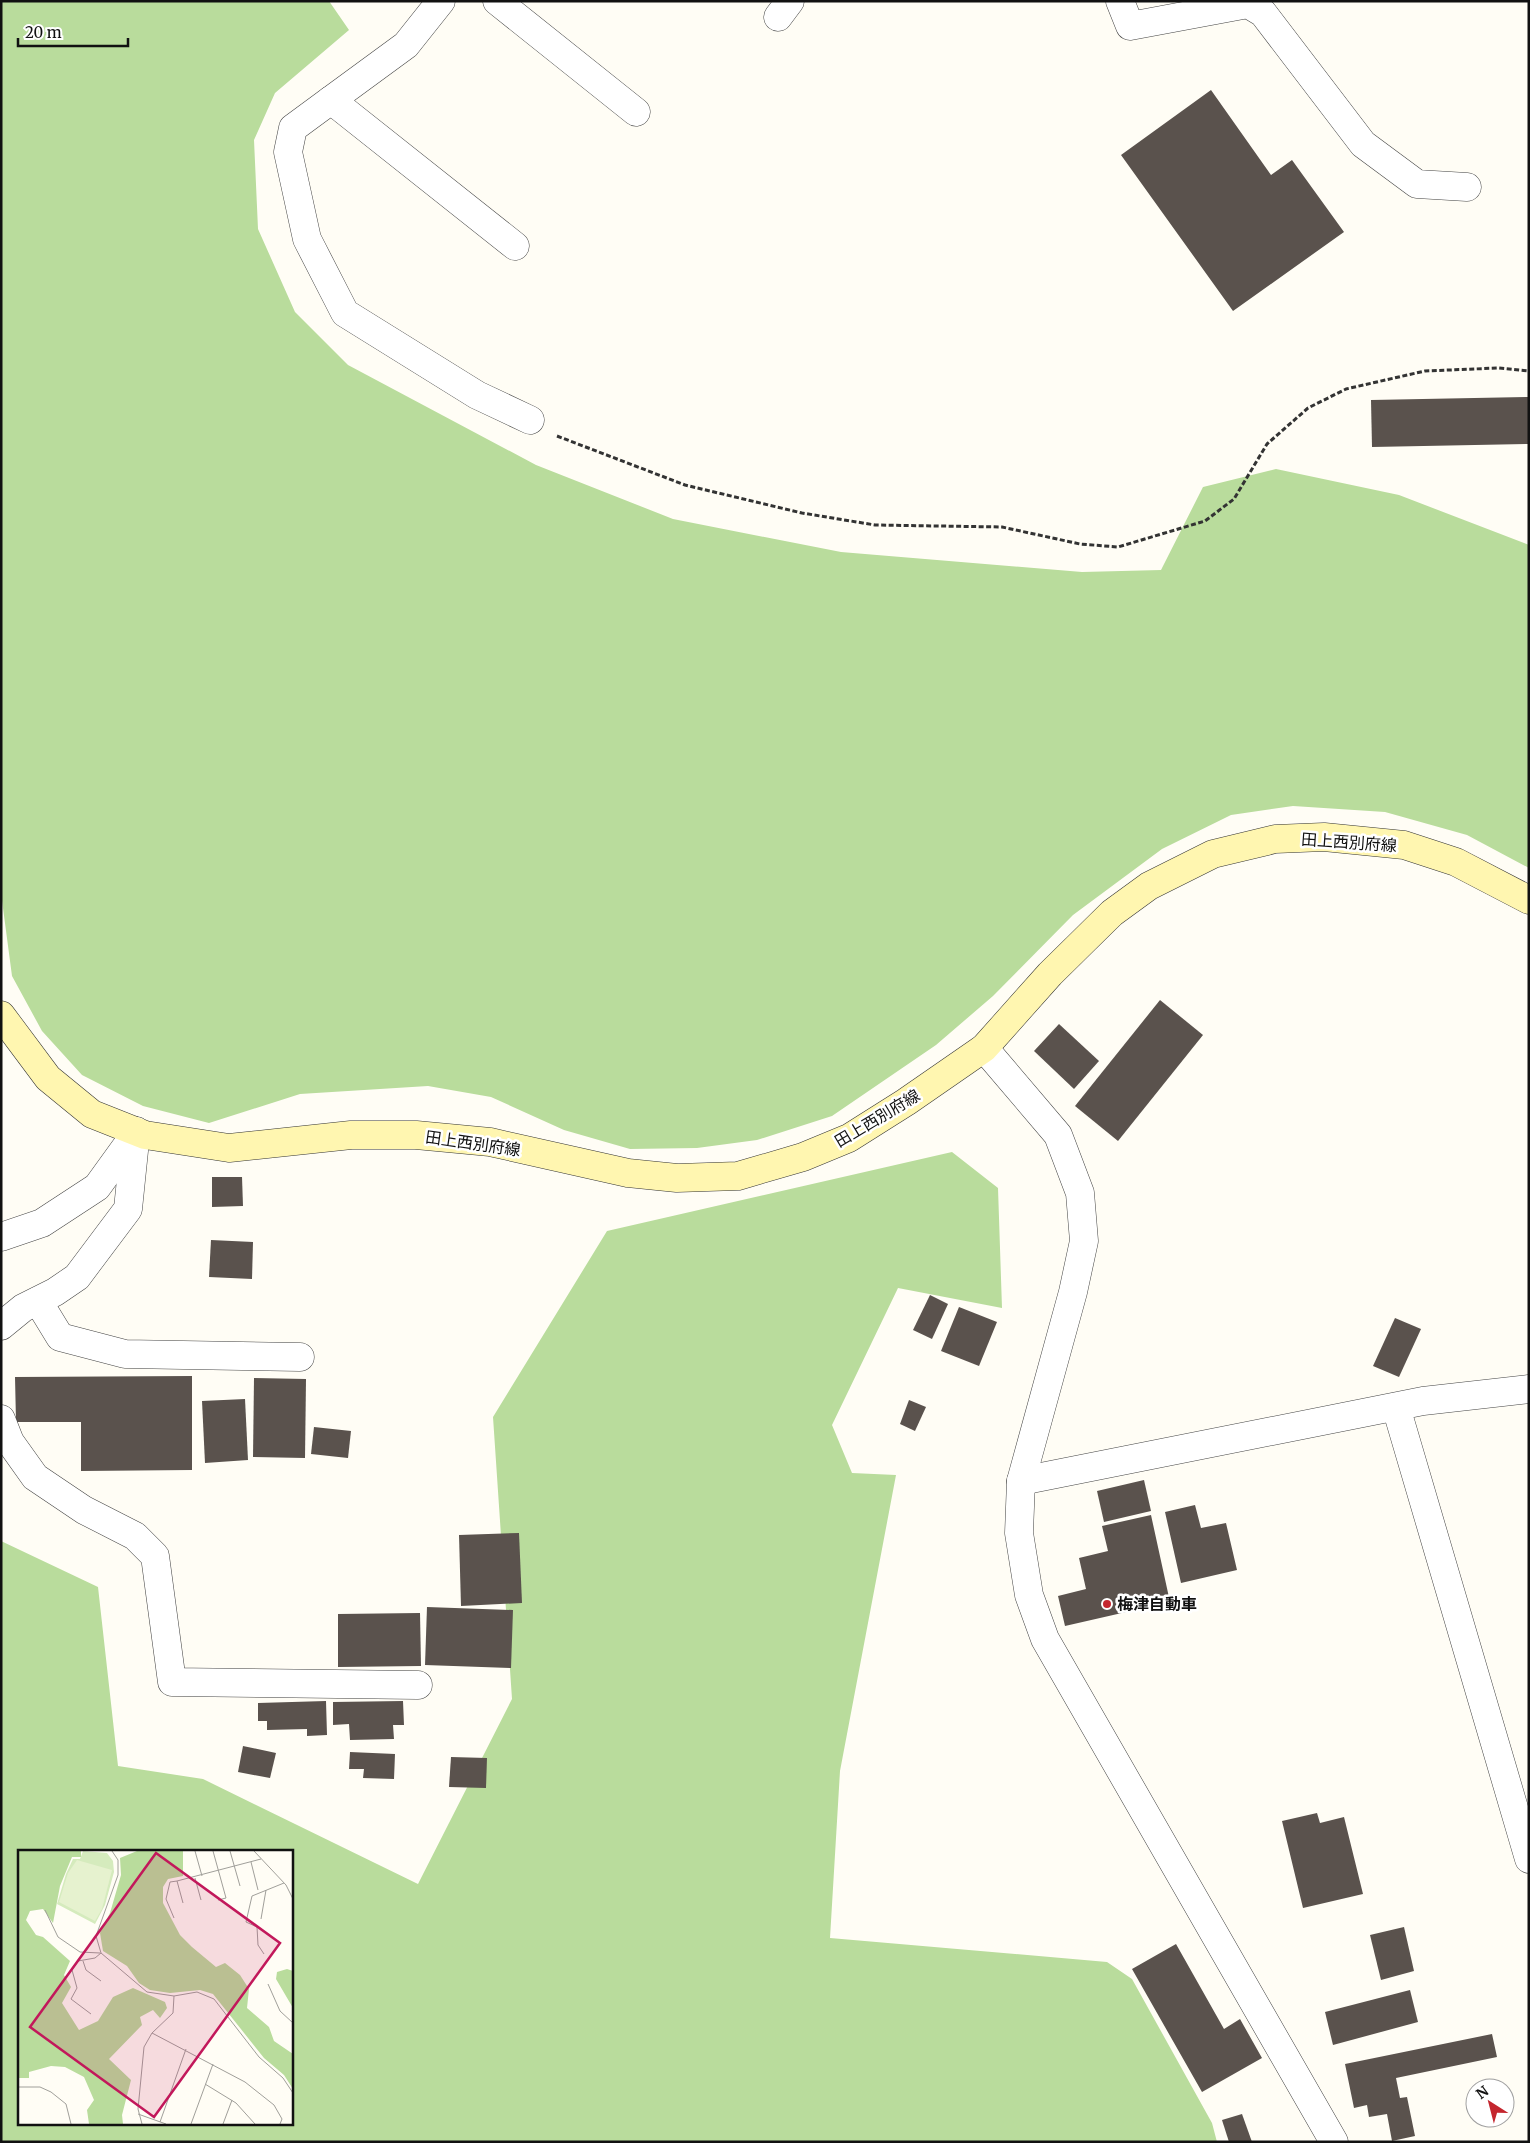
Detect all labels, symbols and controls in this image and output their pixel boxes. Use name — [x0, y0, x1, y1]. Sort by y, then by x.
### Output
scale bar — [18, 15, 128, 47]
text: 20 m — [25, 23, 62, 42]
street label: 田上西別府線 — [1300, 829, 1398, 855]
street label: 田上西別府線 — [831, 1085, 923, 1151]
street label: 田上西別府線 — [424, 1126, 522, 1160]
place label: 梅津自動車 — [1117, 1594, 1197, 1614]
marker: 梅津自動車 — [1101, 1598, 1113, 1610]
inset map — [18, 1850, 292, 2126]
north arrow — [1465, 2078, 1515, 2128]
text: N — [1473, 2082, 1492, 2103]

